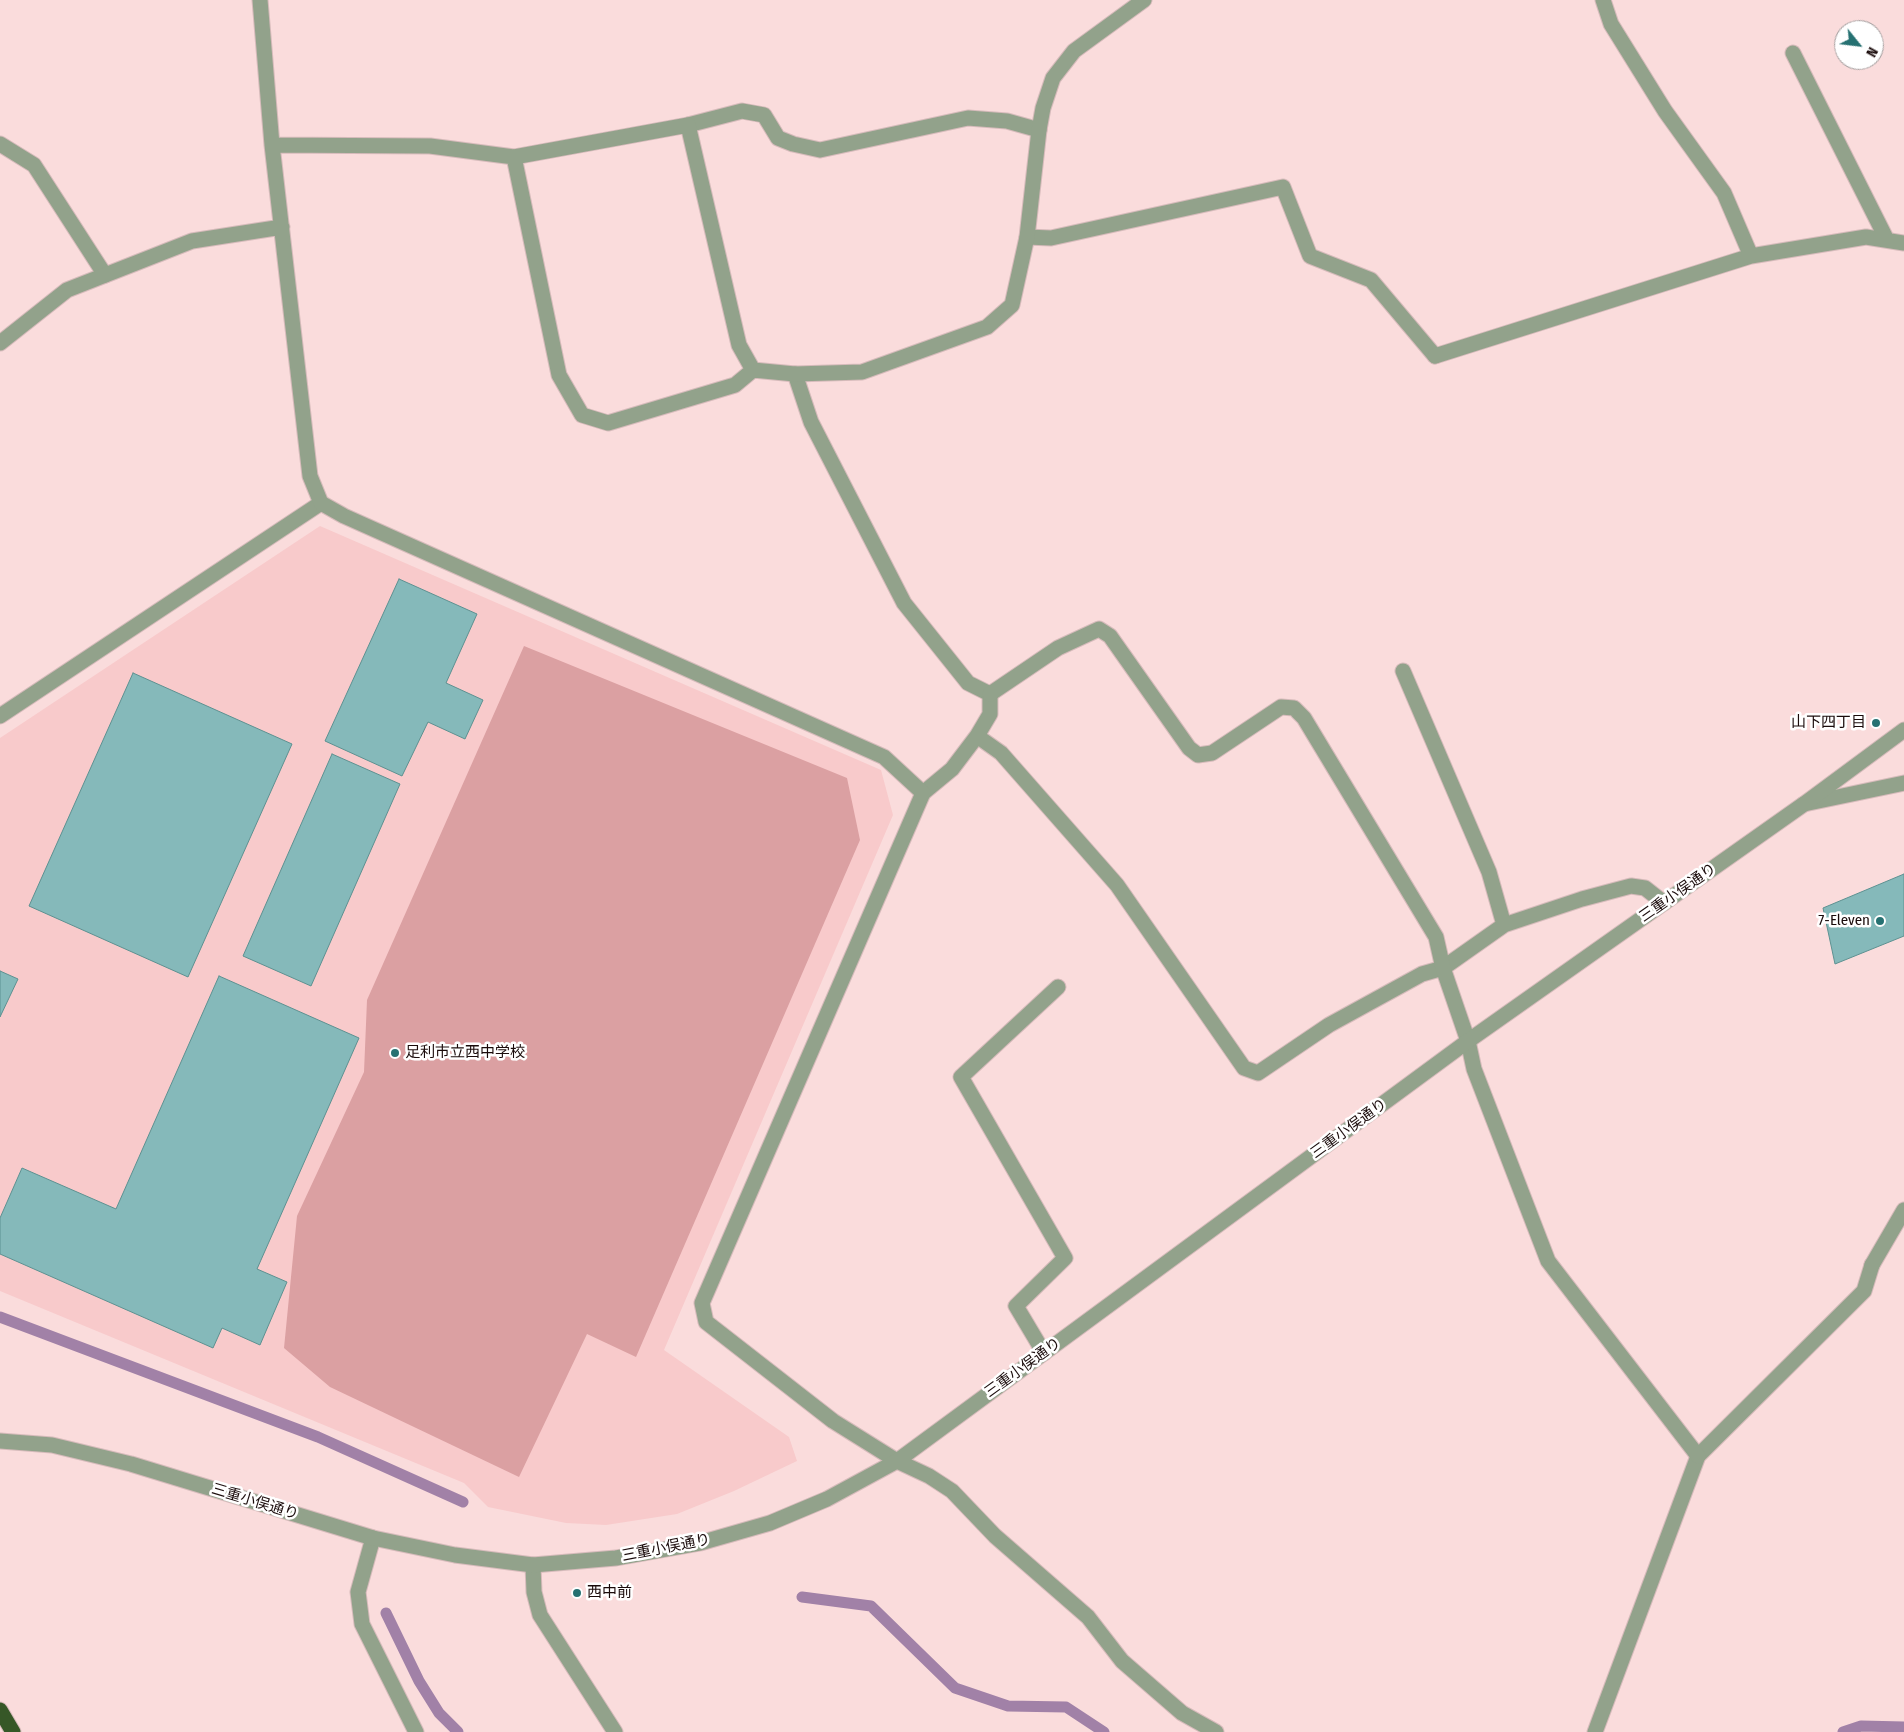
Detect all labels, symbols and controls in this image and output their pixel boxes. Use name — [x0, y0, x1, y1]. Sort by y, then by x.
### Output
north arrow — [1834, 20, 1884, 70]
text: N — [1862, 44, 1881, 60]
place label: 山下四丁目 — [1791, 714, 1866, 732]
marker: 山下四丁目 — [1870, 717, 1882, 729]
street label: 三重小俣通り — [1636, 860, 1720, 926]
place label: 7-Eleven — [1818, 912, 1870, 930]
marker: 7-Eleven — [1874, 915, 1886, 927]
place label: 足利市立西中学校 — [405, 1044, 525, 1062]
marker: 足利市立西中学校 — [389, 1047, 401, 1059]
street label: 三重小俣通り — [1307, 1095, 1391, 1163]
street label: 三重小俣通り — [981, 1334, 1065, 1402]
street label: 三重小俣通り — [209, 1480, 301, 1524]
street label: 三重小俣通り — [620, 1531, 712, 1565]
place label: 西中前 — [587, 1584, 632, 1602]
marker: 西中前 — [571, 1587, 583, 1599]

